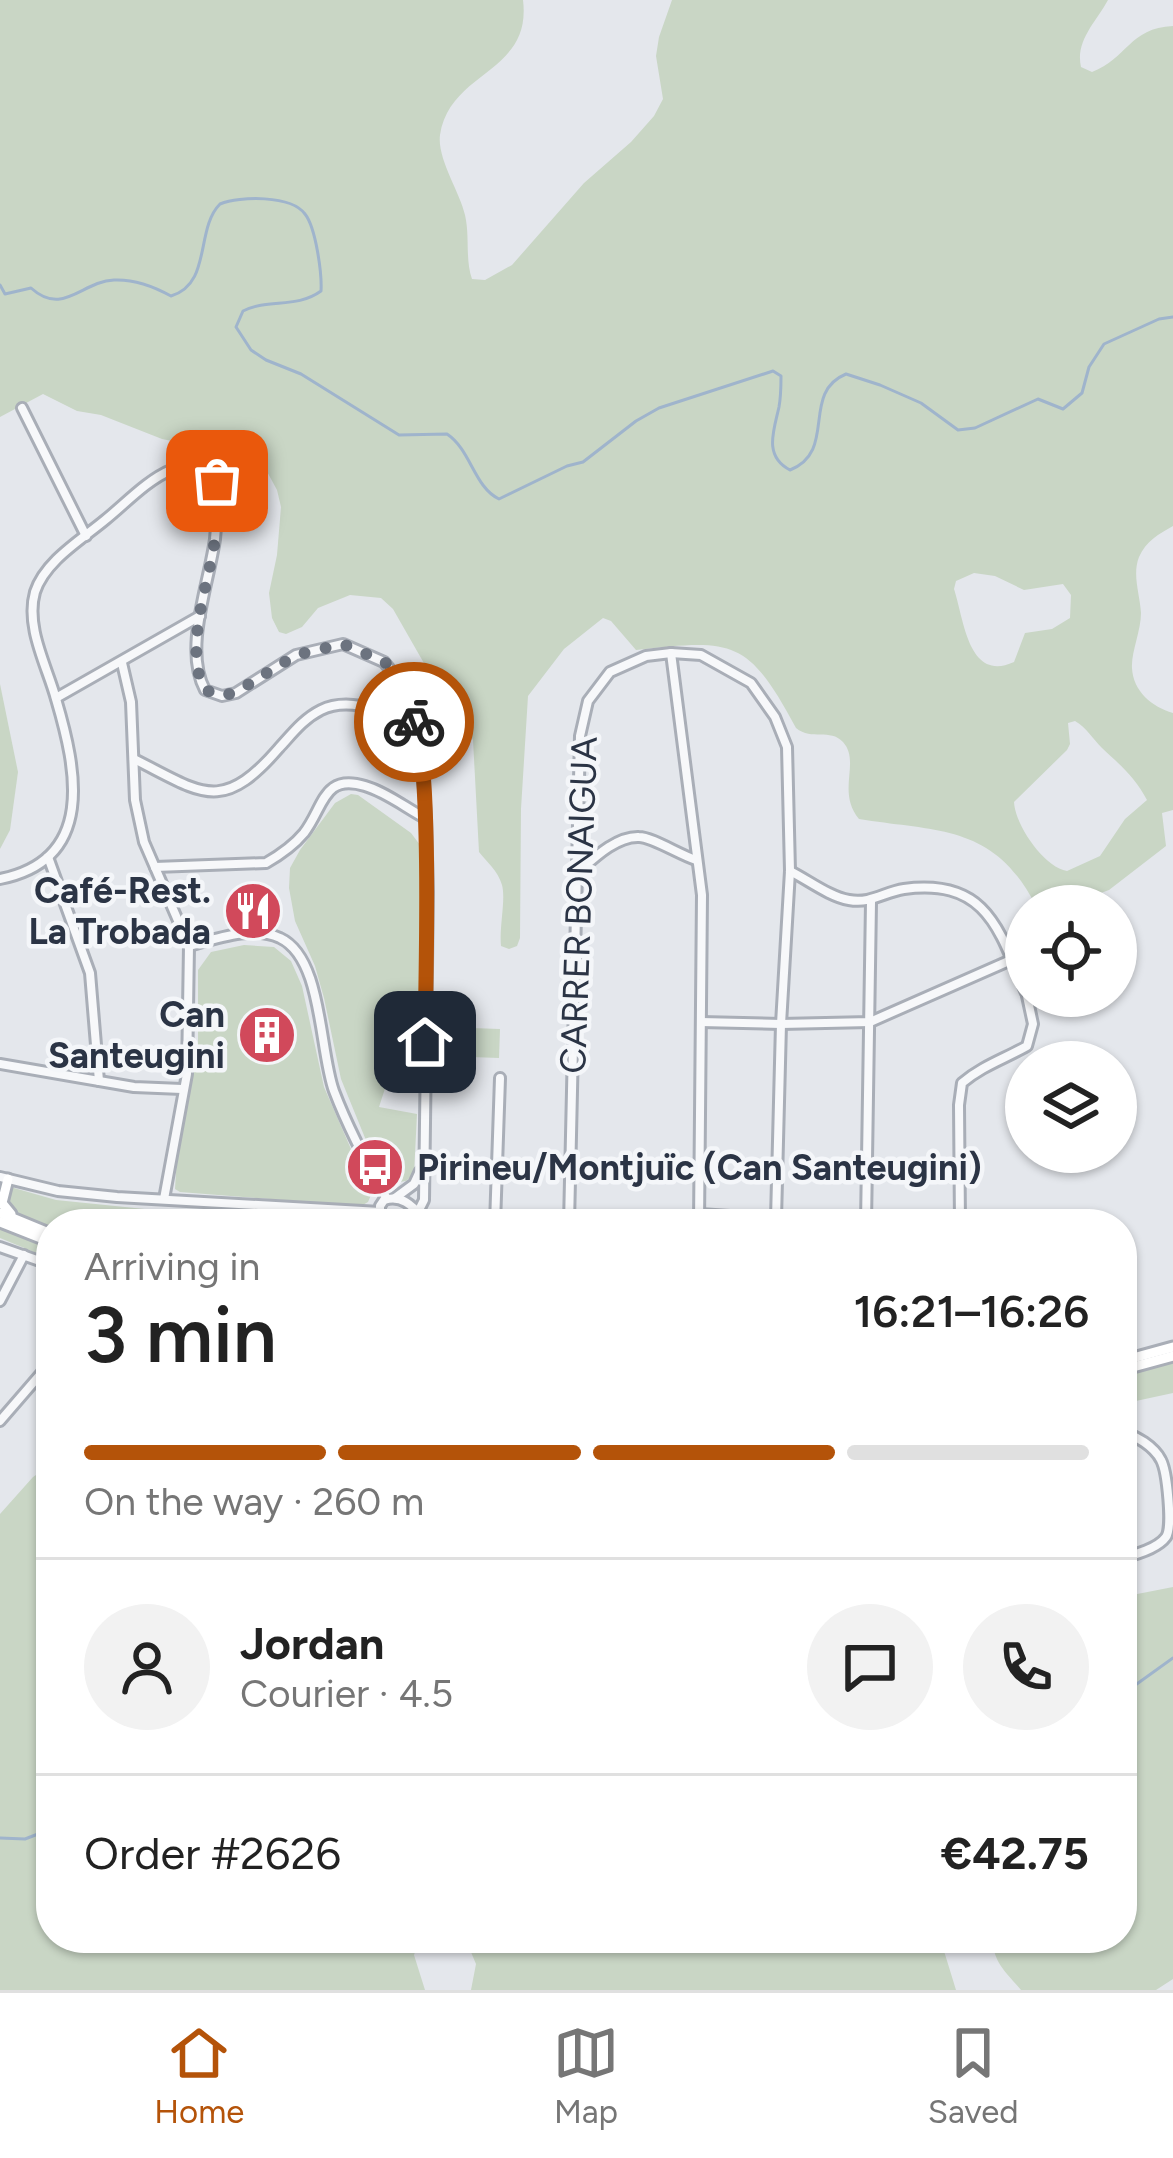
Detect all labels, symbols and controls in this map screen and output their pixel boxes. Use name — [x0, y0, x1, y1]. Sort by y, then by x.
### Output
pin — [166, 430, 268, 532]
icon: bag — [184, 448, 250, 514]
courier — [354, 662, 474, 782]
icon: bike — [381, 689, 447, 755]
street label: CARRER BONAIGUA — [551, 735, 606, 1074]
place label: Café-Rest. La Trobada — [28, 869, 211, 953]
restaurant icon: Café-Rest. La Trobada — [222, 880, 284, 942]
map controls — [1005, 885, 1137, 1173]
button: locate — [1005, 885, 1137, 1017]
pin — [374, 991, 476, 1093]
place label: Can Santeugini — [48, 993, 225, 1077]
building icon: Can Santeugini — [236, 1004, 298, 1066]
icon: home — [392, 1009, 458, 1075]
button: layers — [1005, 1041, 1137, 1173]
bus stop icon: Pirineu/Montjuïc (Can Santeugini) — [344, 1136, 406, 1198]
place label: Pirineu/Montjuïc (Can Santeugini) — [417, 1146, 982, 1189]
text: Arriving in — [84, 1243, 260, 1290]
text: 16:21–16:26 — [853, 1284, 1089, 1338]
text: 3 min — [84, 1288, 277, 1382]
text: On the way · 260 m — [84, 1478, 424, 1525]
button: person — [84, 1604, 210, 1730]
button: chat — [807, 1604, 933, 1730]
button: phone — [963, 1604, 1089, 1730]
text: Jordan — [240, 1616, 384, 1670]
text: Courier · 4.5 — [240, 1670, 453, 1717]
text: Order #2626 — [84, 1826, 341, 1880]
text: €42.75 — [941, 1826, 1089, 1880]
tab: Home — [154, 2020, 244, 2131]
tab: Map — [553, 2020, 619, 2131]
tab: Saved — [928, 2020, 1019, 2131]

